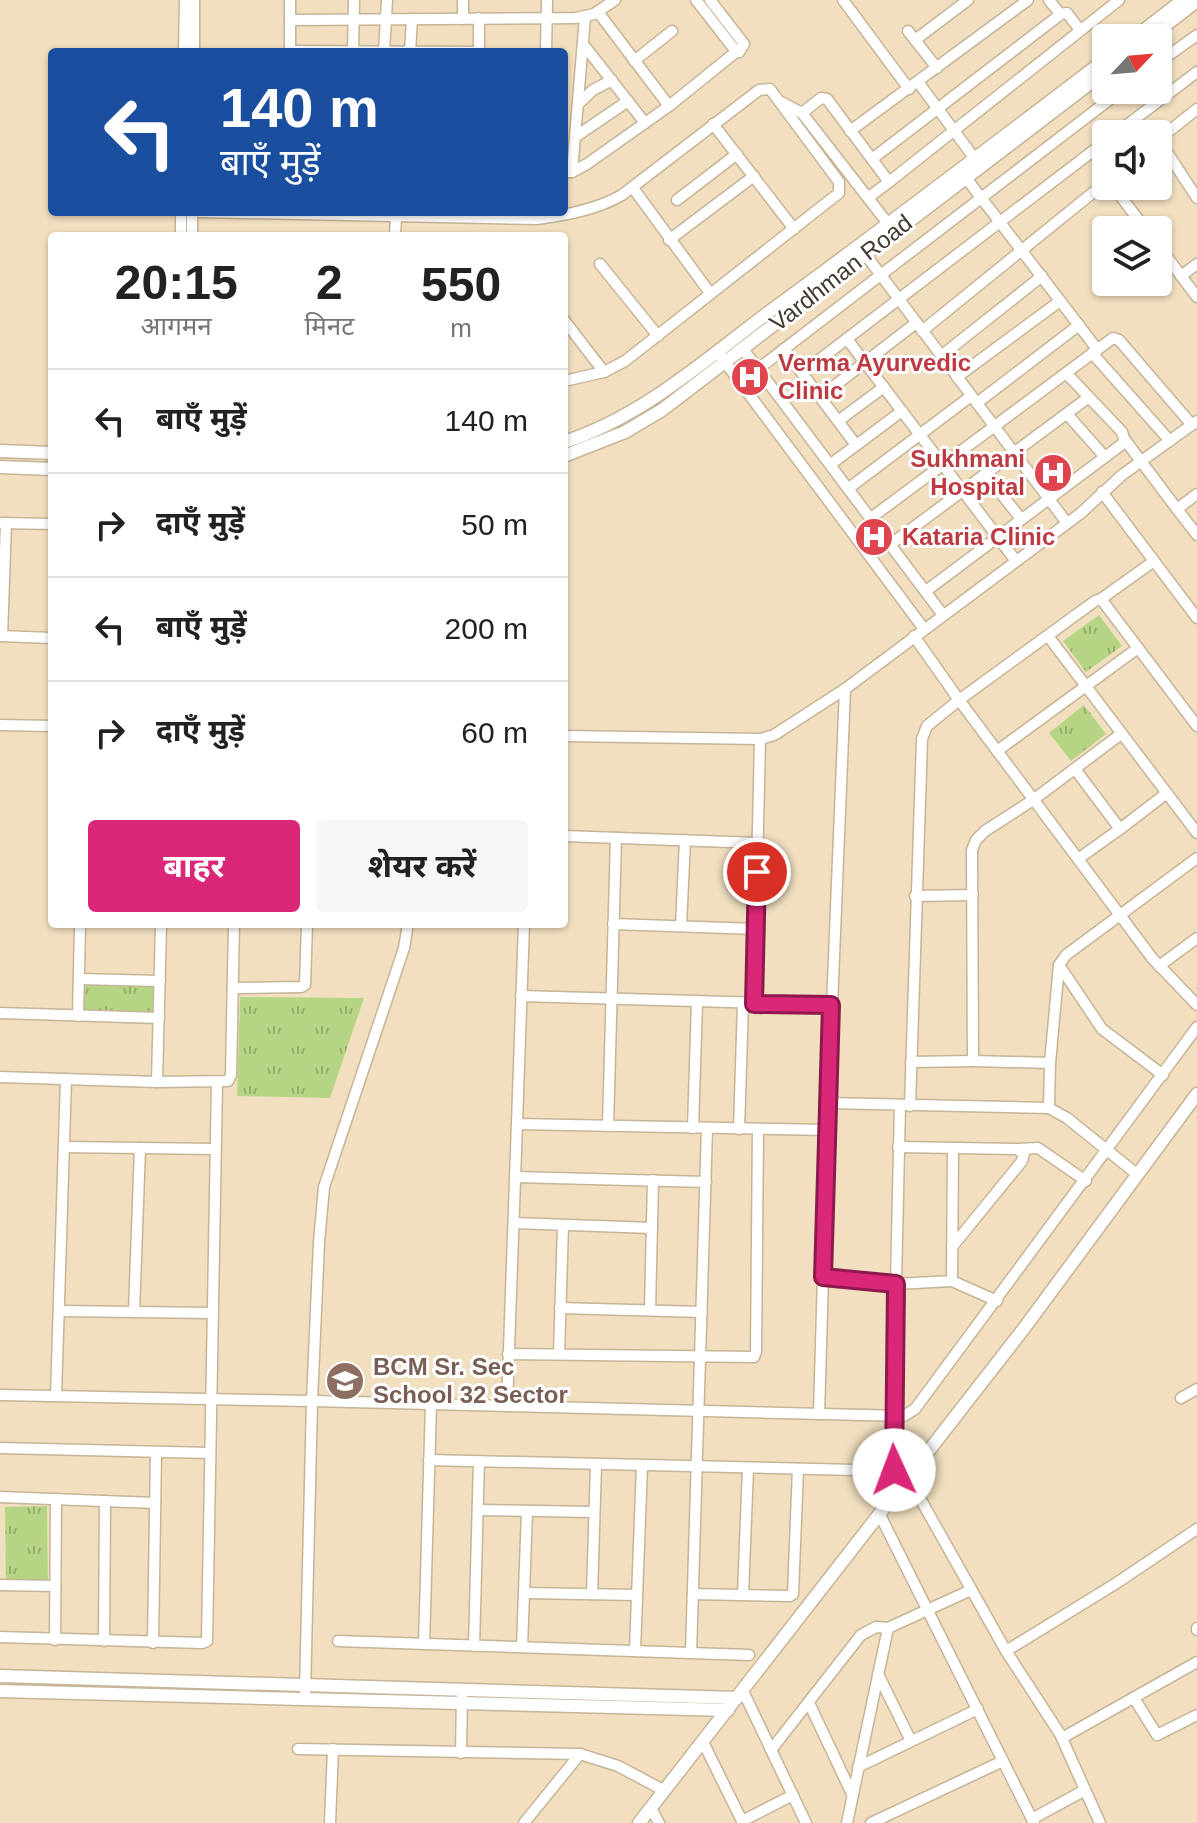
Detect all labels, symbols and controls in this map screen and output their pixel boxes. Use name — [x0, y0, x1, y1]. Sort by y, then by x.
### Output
north arrow — [1092, 24, 1172, 104]
map controls — [1092, 24, 1172, 296]
text: 140 m — [220, 76, 379, 139]
icon: left — [88, 80, 192, 184]
button: sound — [1092, 120, 1172, 200]
text: बाएँ मुड़ें — [220, 142, 321, 183]
street label: Vardhman Road — [764, 209, 917, 336]
button: layers — [1092, 216, 1172, 296]
text: 20:15 — [115, 256, 238, 309]
text: 2 — [316, 256, 343, 309]
text: 550 — [421, 258, 501, 311]
text: आगमन — [141, 311, 212, 341]
text: मिनट — [304, 311, 354, 341]
text: m — [450, 313, 472, 343]
place label: Verma Ayurvedic Clinic — [778, 349, 971, 404]
hospital icon: Verma Ayurvedic Clinic — [729, 356, 771, 398]
icon: left — [88, 399, 132, 443]
text: बाएँ मुड़ें — [156, 402, 247, 435]
text: 140 m — [445, 404, 528, 437]
place label: Sukhmani Hospital — [910, 445, 1025, 500]
hospital icon: Sukhmani Hospital — [1032, 452, 1074, 494]
icon: right — [88, 503, 132, 547]
text: दाएँ मुड़ें — [156, 506, 245, 539]
text: 50 m — [461, 508, 528, 541]
hospital icon: Kataria Clinic — [853, 516, 895, 558]
place label: Kataria Clinic — [902, 523, 1055, 550]
icon: left — [88, 607, 132, 651]
text: बाएँ मुड़ें — [156, 610, 247, 643]
text: 200 m — [445, 612, 528, 645]
icon: right — [88, 711, 132, 755]
text: दाएँ मुड़ें — [156, 714, 245, 747]
text: 60 m — [461, 716, 528, 749]
button: बाहर — [88, 820, 300, 912]
button: शेयर करें — [316, 820, 528, 912]
pin — [723, 838, 791, 906]
icon: arrive — [735, 850, 779, 894]
place label: BCM Sr. Sec School 32 Sector — [373, 1353, 568, 1408]
school or university icon: BCM Sr. Sec School 32 Sector — [324, 1360, 366, 1402]
position arrow — [852, 1428, 936, 1512]

